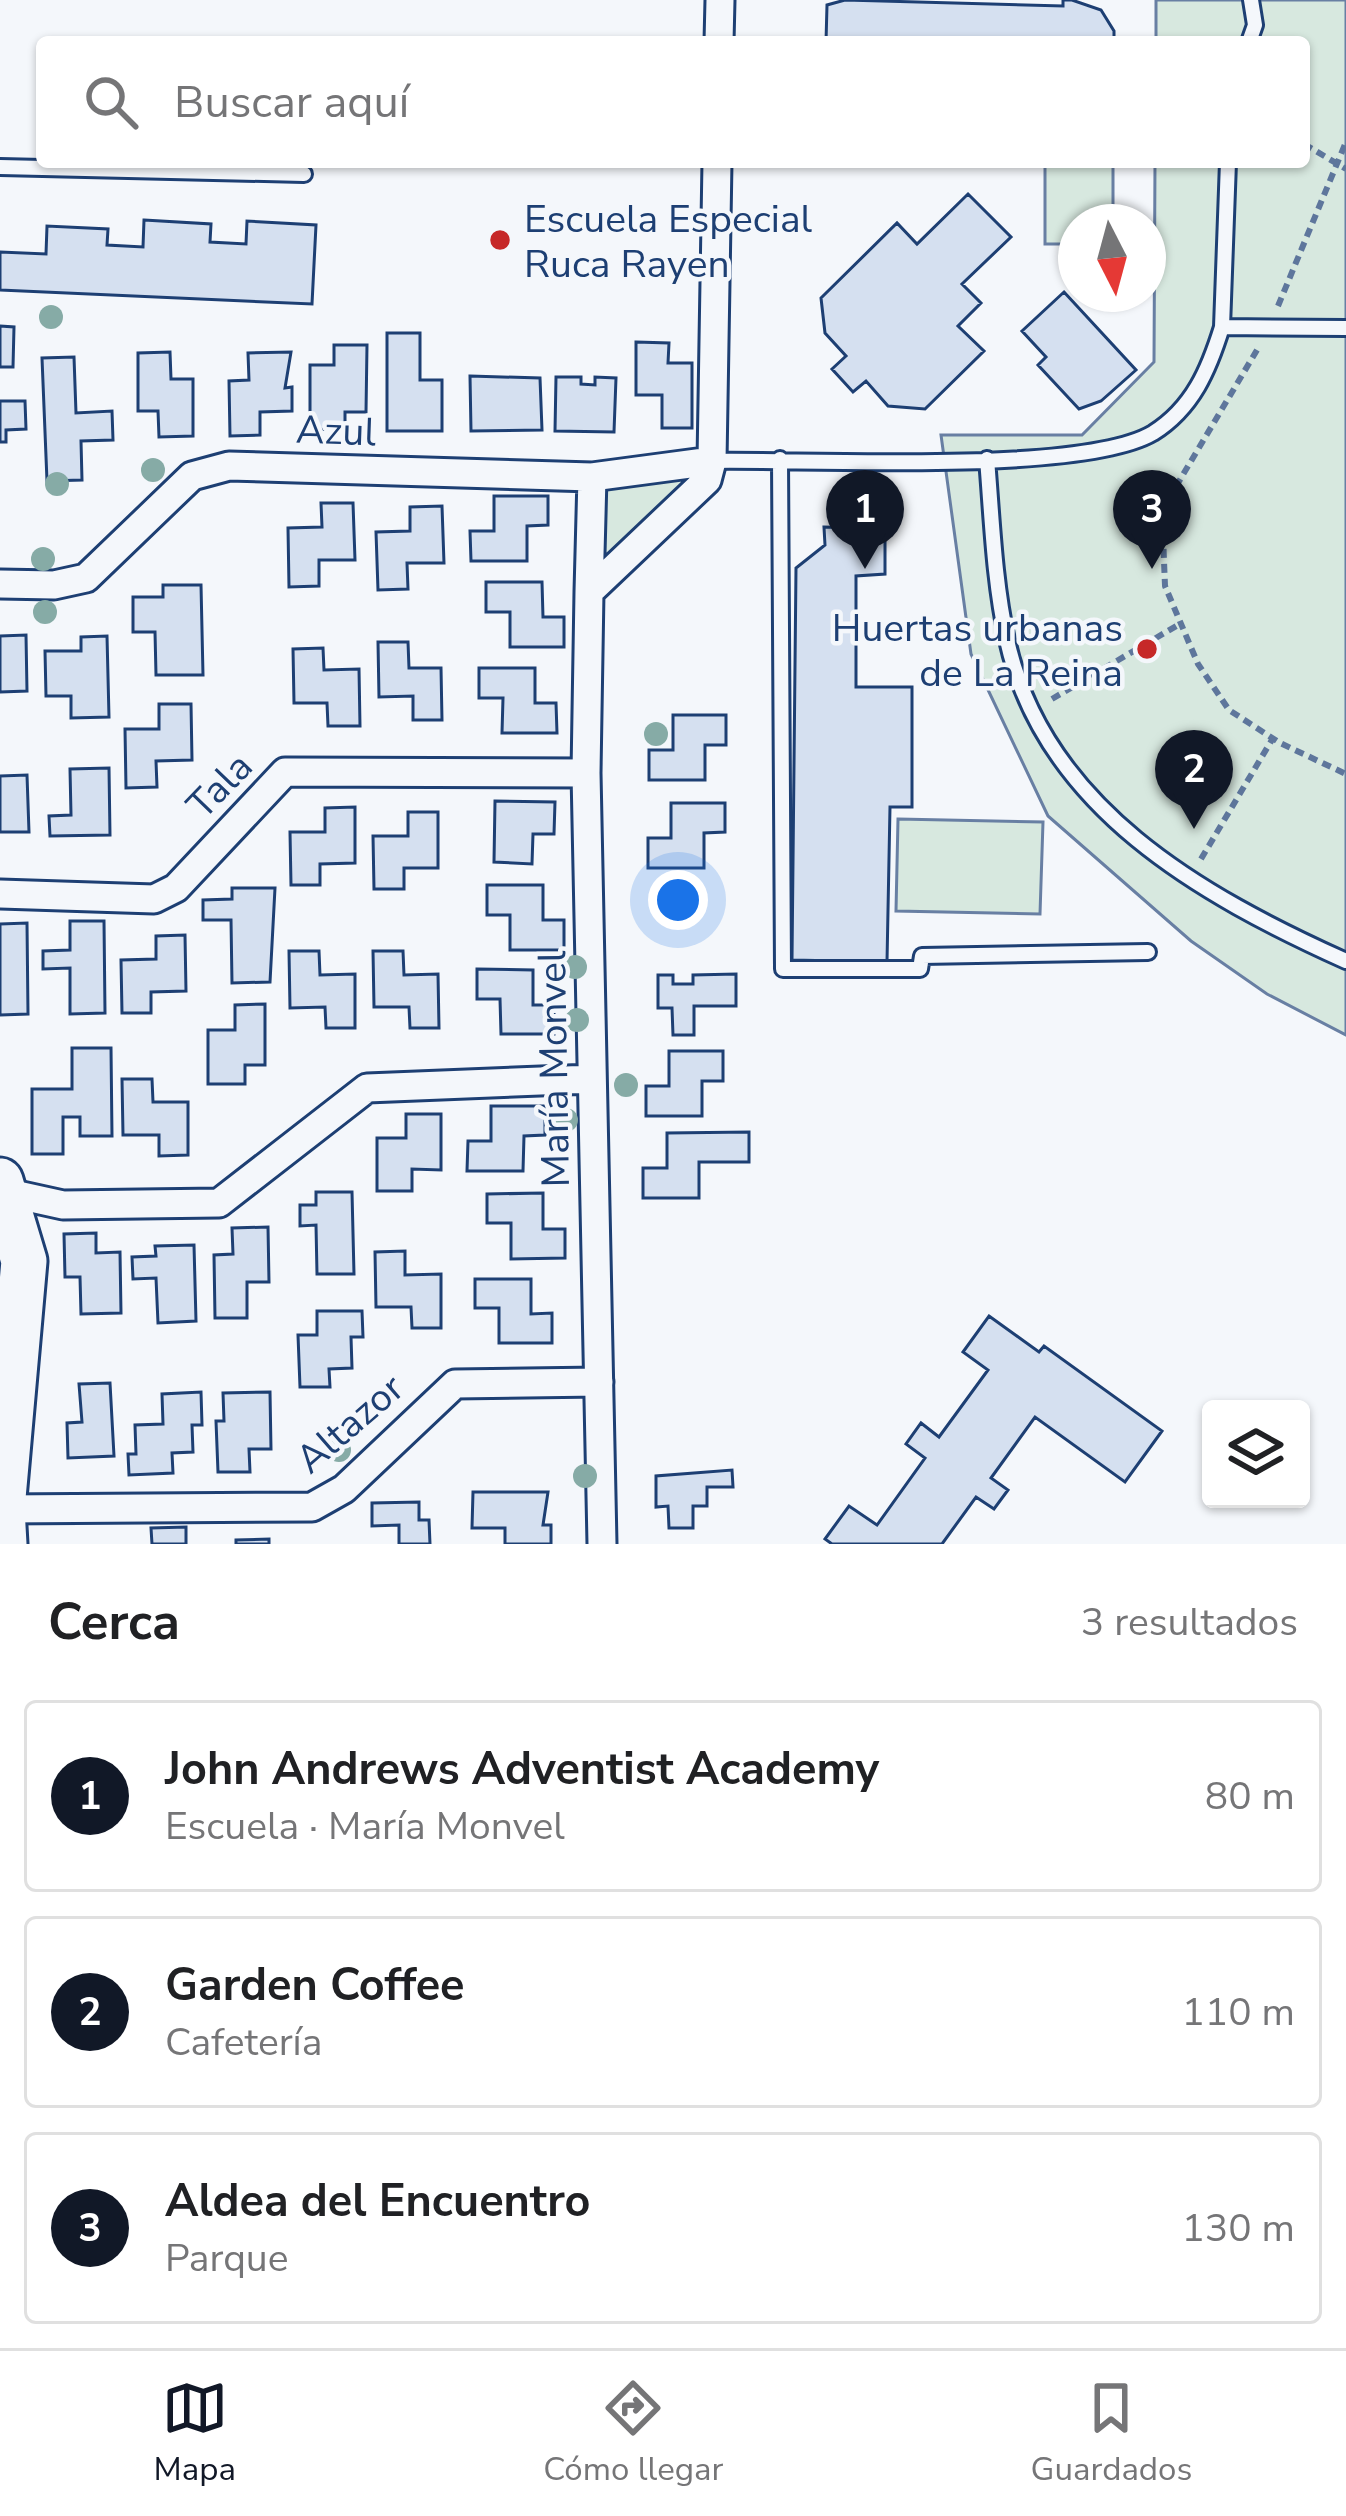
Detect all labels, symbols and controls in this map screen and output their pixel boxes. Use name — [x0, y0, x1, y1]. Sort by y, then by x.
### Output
search box — [36, 36, 1310, 168]
icon: search — [78, 69, 144, 135]
text: Buscar aquí — [174, 72, 409, 133]
place label: Escuela Especial Ruca Rayen — [524, 193, 813, 291]
north arrow — [1058, 204, 1166, 312]
marker: Escuela Especial Ruca Rayen — [487, 227, 513, 253]
street label: Azul — [295, 404, 377, 459]
pin: 1 — [826, 470, 904, 569]
pin: 3 — [1113, 470, 1191, 569]
place label: Huertas urbanas de La Reina — [832, 602, 1123, 700]
marker: Huertas urbanas de La Reina — [1134, 636, 1160, 662]
pin: 2 — [1155, 730, 1233, 829]
street label: Tala — [176, 741, 265, 831]
your location — [648, 870, 708, 930]
street label: María Monvel — [526, 950, 583, 1188]
street label: Altazor — [285, 1362, 415, 1486]
map controls — [1202, 1400, 1310, 1508]
button: layers — [1202, 1400, 1310, 1508]
text: Cerca — [48, 1587, 180, 1657]
text: 3 resultados — [1081, 1596, 1298, 1649]
text: John Andrews Adventist Academy — [165, 1739, 879, 1800]
text: 1 — [78, 1770, 102, 1823]
text: 80 m — [1205, 1770, 1295, 1823]
text: Escuela · María Monvel — [165, 1800, 565, 1853]
text: Garden Coffee — [165, 1955, 464, 2016]
text: 2 — [78, 1986, 102, 2039]
text: 110 m — [1181, 1986, 1295, 2039]
text: Cafetería — [165, 2016, 322, 2069]
text: Aldea del Encuentro — [165, 2171, 590, 2232]
text: 3 — [78, 2202, 102, 2255]
text: 130 m — [1181, 2202, 1295, 2255]
text: Parque — [165, 2232, 289, 2285]
tab: Mapa — [154, 2375, 236, 2492]
tab: Cómo llegar — [543, 2375, 723, 2492]
tab: Guardados — [1031, 2375, 1192, 2492]

